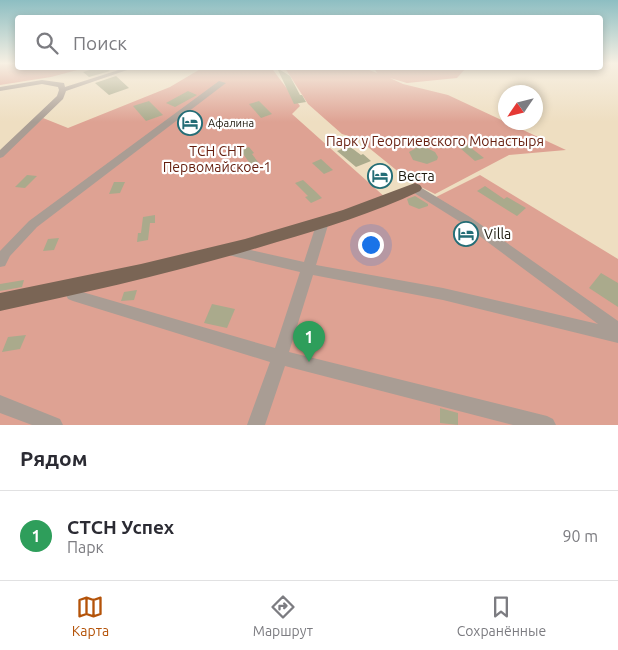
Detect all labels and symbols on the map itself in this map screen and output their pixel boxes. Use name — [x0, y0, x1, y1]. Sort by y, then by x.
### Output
north arrow — [498, 85, 543, 130]
hotel icon: Афалина — [177, 110, 203, 136]
place label: Афалина — [208, 117, 254, 129]
park label: Парк у Георгиевского Монастыря — [326, 133, 544, 149]
park label: ТСН СНТ Первомайское-1 — [163, 143, 271, 175]
hotel icon: Веста — [367, 163, 393, 189]
place label: Веста — [398, 168, 435, 184]
hotel icon: Villa — [453, 221, 479, 247]
place label: Villa — [484, 226, 511, 242]
your location — [358, 232, 384, 258]
pin: 1 — [293, 321, 325, 362]

